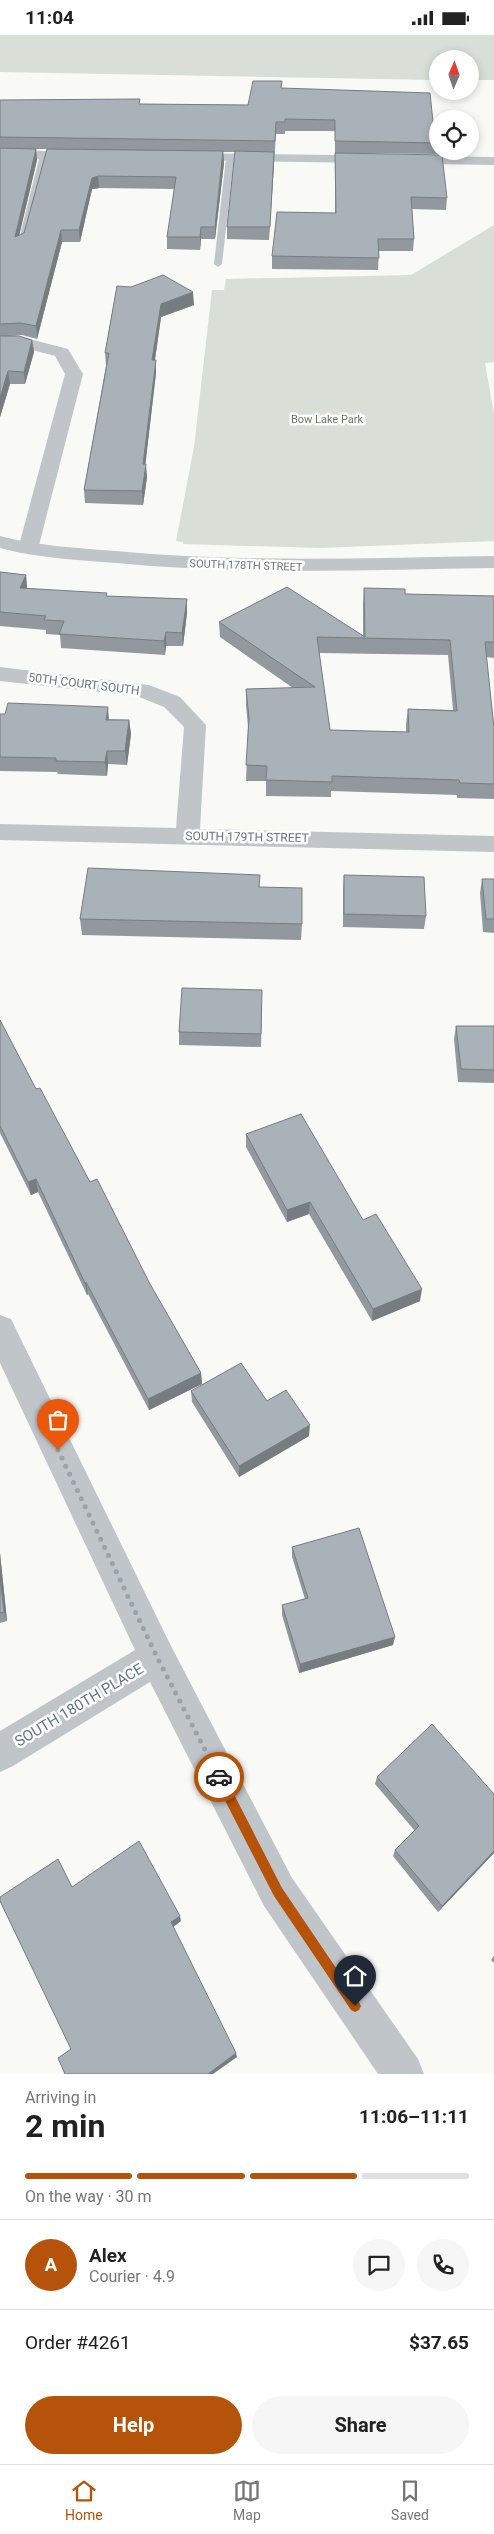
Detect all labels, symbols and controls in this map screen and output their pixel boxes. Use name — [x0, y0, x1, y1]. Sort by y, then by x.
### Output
text: 11:04 — [25, 6, 74, 29]
north arrow — [429, 50, 479, 100]
map controls — [429, 50, 479, 160]
button: locate — [429, 110, 479, 160]
park label: Bow Lake Park — [291, 413, 364, 426]
street label: SOUTH 178TH STREET — [189, 557, 303, 574]
street label: 50TH COURT SOUTH — [28, 670, 140, 698]
street label: SOUTH 179TH STREET — [185, 829, 309, 845]
pin — [37, 1399, 79, 1450]
icon: bag — [44, 1406, 72, 1434]
street label: SOUTH 180TH PLACE — [12, 1659, 147, 1750]
courier — [194, 1752, 244, 1802]
icon: car — [205, 1763, 233, 1791]
pin — [334, 1955, 376, 2006]
icon: home — [341, 1962, 369, 1990]
text: Arriving in — [25, 2088, 96, 2107]
text: 11:06–11:11 — [359, 2105, 469, 2128]
text: 2 min — [25, 2107, 105, 2145]
text: On the way · 30 m — [25, 2187, 152, 2206]
button: chat — [353, 2239, 405, 2291]
button: phone — [417, 2239, 469, 2291]
text: Alex — [89, 2244, 127, 2267]
text: A — [45, 2253, 57, 2276]
text: Courier · 4.9 — [89, 2267, 175, 2286]
text: Order #4261 — [25, 2331, 131, 2354]
text: $37.65 — [409, 2331, 469, 2354]
button: Help — [25, 2396, 242, 2454]
button: Share — [252, 2396, 469, 2454]
tab: Home — [65, 2477, 103, 2523]
tab: Map — [233, 2477, 261, 2523]
tab: Saved — [391, 2477, 429, 2523]

